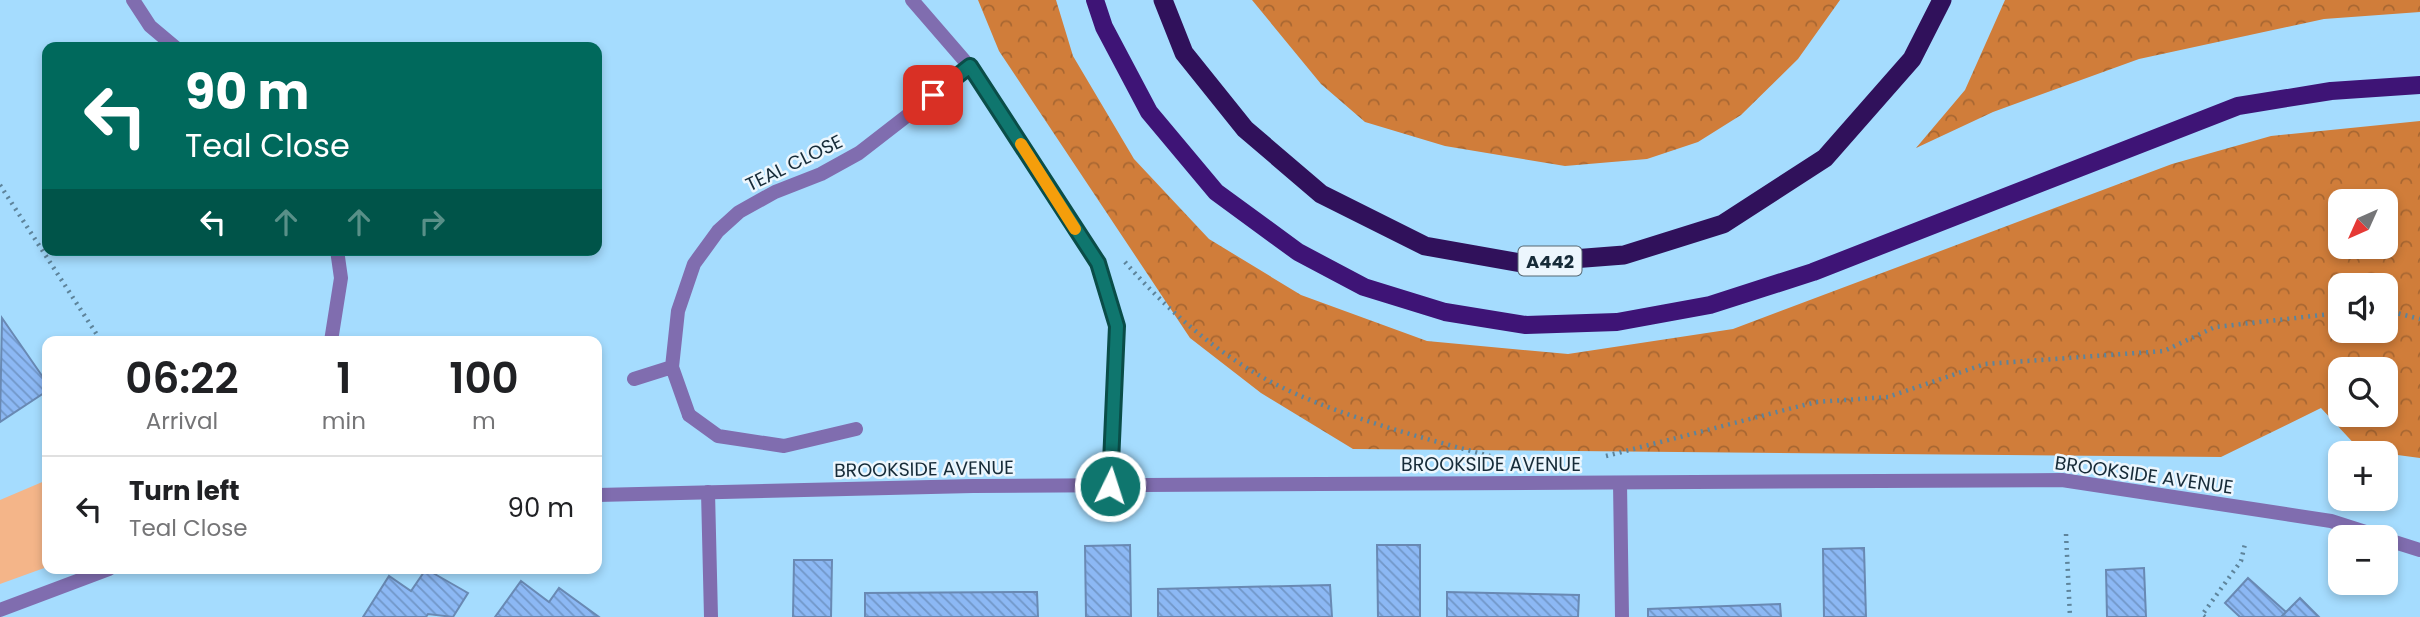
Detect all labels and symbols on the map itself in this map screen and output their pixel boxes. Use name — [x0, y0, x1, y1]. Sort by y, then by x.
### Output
pin — [903, 65, 963, 125]
street label: TEAL CLOSE — [741, 128, 847, 198]
north arrow — [2328, 189, 2398, 259]
road number: A442 — [1518, 246, 1582, 276]
position arrow — [1073, 449, 1147, 523]
street label: BROOKSIDE AVENUE — [2053, 449, 2235, 501]
street label: BROOKSIDE AVENUE — [1401, 451, 1581, 478]
street label: BROOKSIDE AVENUE — [834, 454, 1014, 484]

